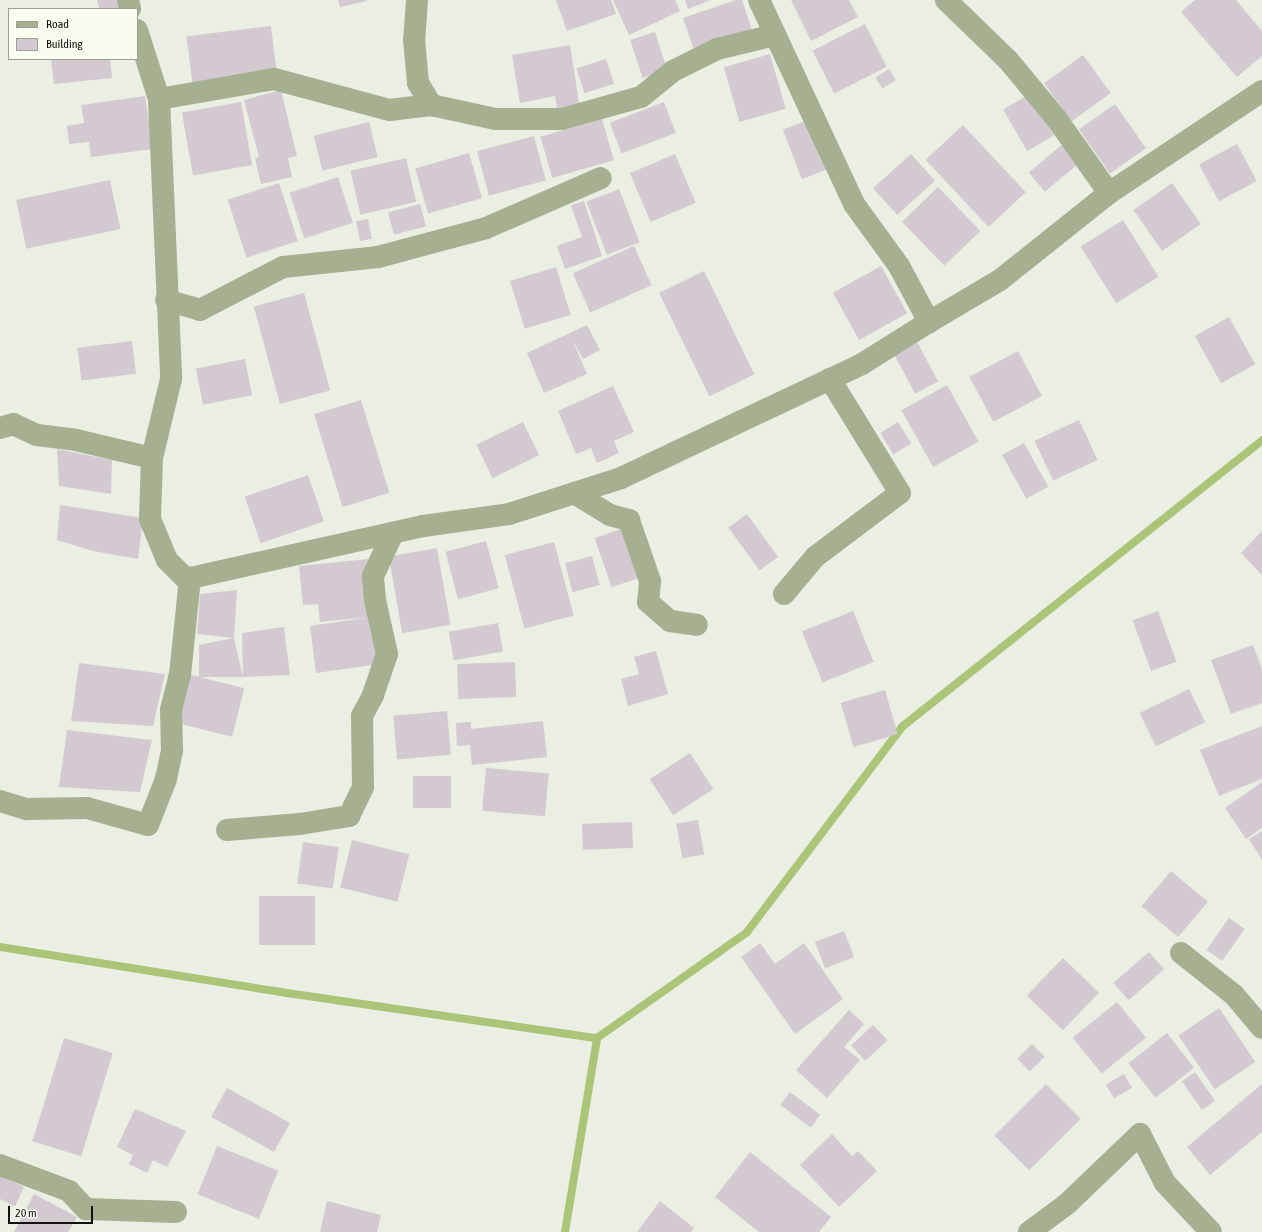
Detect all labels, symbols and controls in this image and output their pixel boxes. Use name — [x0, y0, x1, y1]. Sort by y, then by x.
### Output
legend — [8, 8, 138, 60]
text: Road — [46, 17, 69, 31]
text: Building — [46, 37, 83, 51]
scale bar — [10, 1198, 95, 1224]
text: 20 m — [15, 1206, 37, 1220]

